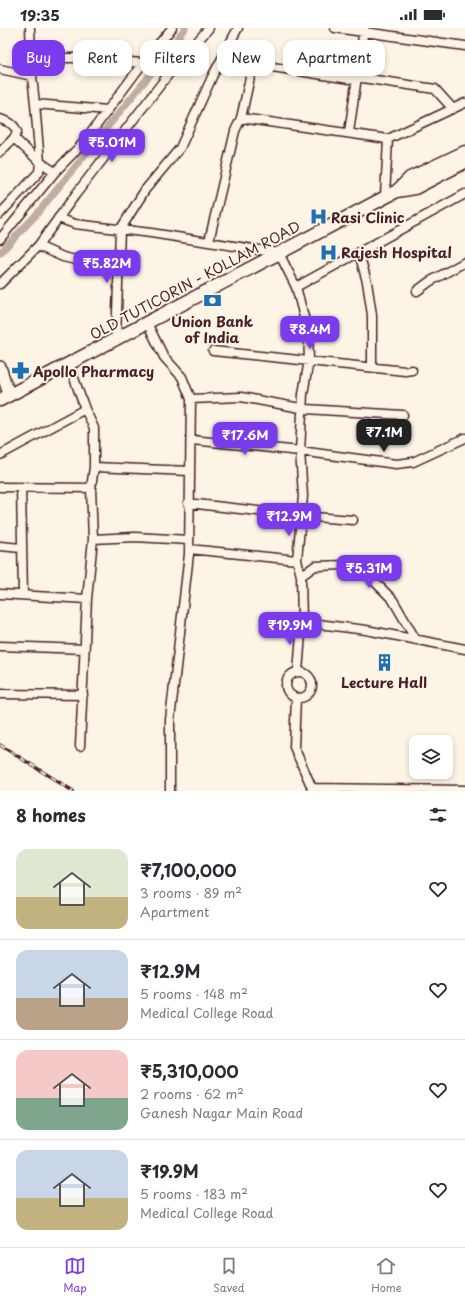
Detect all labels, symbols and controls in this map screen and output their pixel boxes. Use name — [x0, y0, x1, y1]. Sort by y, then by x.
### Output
text: 19:35 — [20, 3, 60, 26]
chip: Buy — [12, 40, 65, 76]
chip: Rent — [73, 40, 132, 76]
chip: Filters — [140, 40, 209, 76]
chip: New — [217, 40, 275, 76]
chip: Apartment — [283, 40, 385, 76]
pin: ₹5.01M — [79, 129, 145, 163]
text: ₹5.01M — [88, 132, 136, 151]
hospital icon: Rasi Clinic — [308, 207, 328, 227]
place label: Rasi Clinic — [331, 207, 405, 228]
street label: OLD TUTICORIN - KOLLAM ROAD — [86, 215, 304, 345]
hospital icon: Rajesh Hospital — [318, 242, 338, 262]
place label: Rajesh Hospital — [341, 242, 452, 263]
pin: ₹5.82M — [74, 250, 140, 284]
text: ₹5.82M — [82, 253, 132, 272]
bank icon: Union Bank of India — [202, 291, 222, 311]
place label: Union Bank of India — [171, 311, 254, 348]
pin: ₹8.4M — [282, 316, 338, 350]
text: ₹8.4M — [289, 319, 331, 338]
pharmacy icon: Apollo Pharmacy — [10, 361, 30, 381]
place label: Apollo Pharmacy — [32, 361, 154, 382]
pin: ₹7.1M — [356, 419, 412, 453]
pin: ₹17.6M — [212, 422, 278, 456]
text: ₹7.1M — [365, 422, 403, 441]
text: ₹17.6M — [222, 425, 268, 444]
pin: ₹12.9M — [256, 503, 322, 537]
text: ₹12.9M — [266, 506, 312, 525]
pin: ₹5.31M — [336, 555, 402, 589]
text: ₹5.31M — [346, 558, 392, 577]
pin: ₹19.9M — [257, 612, 323, 646]
text: ₹19.9M — [268, 615, 312, 634]
building icon: Lecture Hall — [374, 652, 394, 672]
place label: Lecture Hall — [341, 672, 427, 693]
map controls — [409, 735, 453, 779]
button: layers — [409, 735, 453, 779]
text: 8 homes — [16, 802, 86, 828]
icon: filters — [427, 804, 449, 826]
text: ₹7,100,000 — [140, 857, 237, 883]
icon: home — [48, 865, 96, 913]
icon: heart — [427, 878, 449, 900]
text: 3 rooms · 89 m² — [140, 883, 242, 902]
text: Apartment — [140, 902, 209, 921]
text: ₹12.9M — [140, 958, 200, 984]
icon: home — [48, 966, 96, 1014]
icon: heart — [427, 979, 449, 1001]
text: 5 rooms · 148 m² — [140, 984, 248, 1003]
text: Medical College Road — [140, 1003, 273, 1022]
text: ₹5,310,000 — [140, 1058, 239, 1084]
icon: home — [48, 1066, 96, 1114]
icon: heart — [427, 1079, 449, 1101]
text: 2 rooms · 62 m² — [140, 1084, 244, 1103]
text: Ganesh Nagar Main Road — [140, 1103, 303, 1122]
text: ₹19.9M — [140, 1158, 199, 1184]
icon: home — [48, 1166, 96, 1214]
icon: heart — [427, 1179, 449, 1201]
text: 5 rooms · 183 m² — [140, 1184, 248, 1203]
text: Medical College Road — [140, 1203, 273, 1222]
tab: Map — [63, 1255, 87, 1296]
tab: Saved — [213, 1255, 245, 1296]
tab: Home — [371, 1255, 402, 1296]

